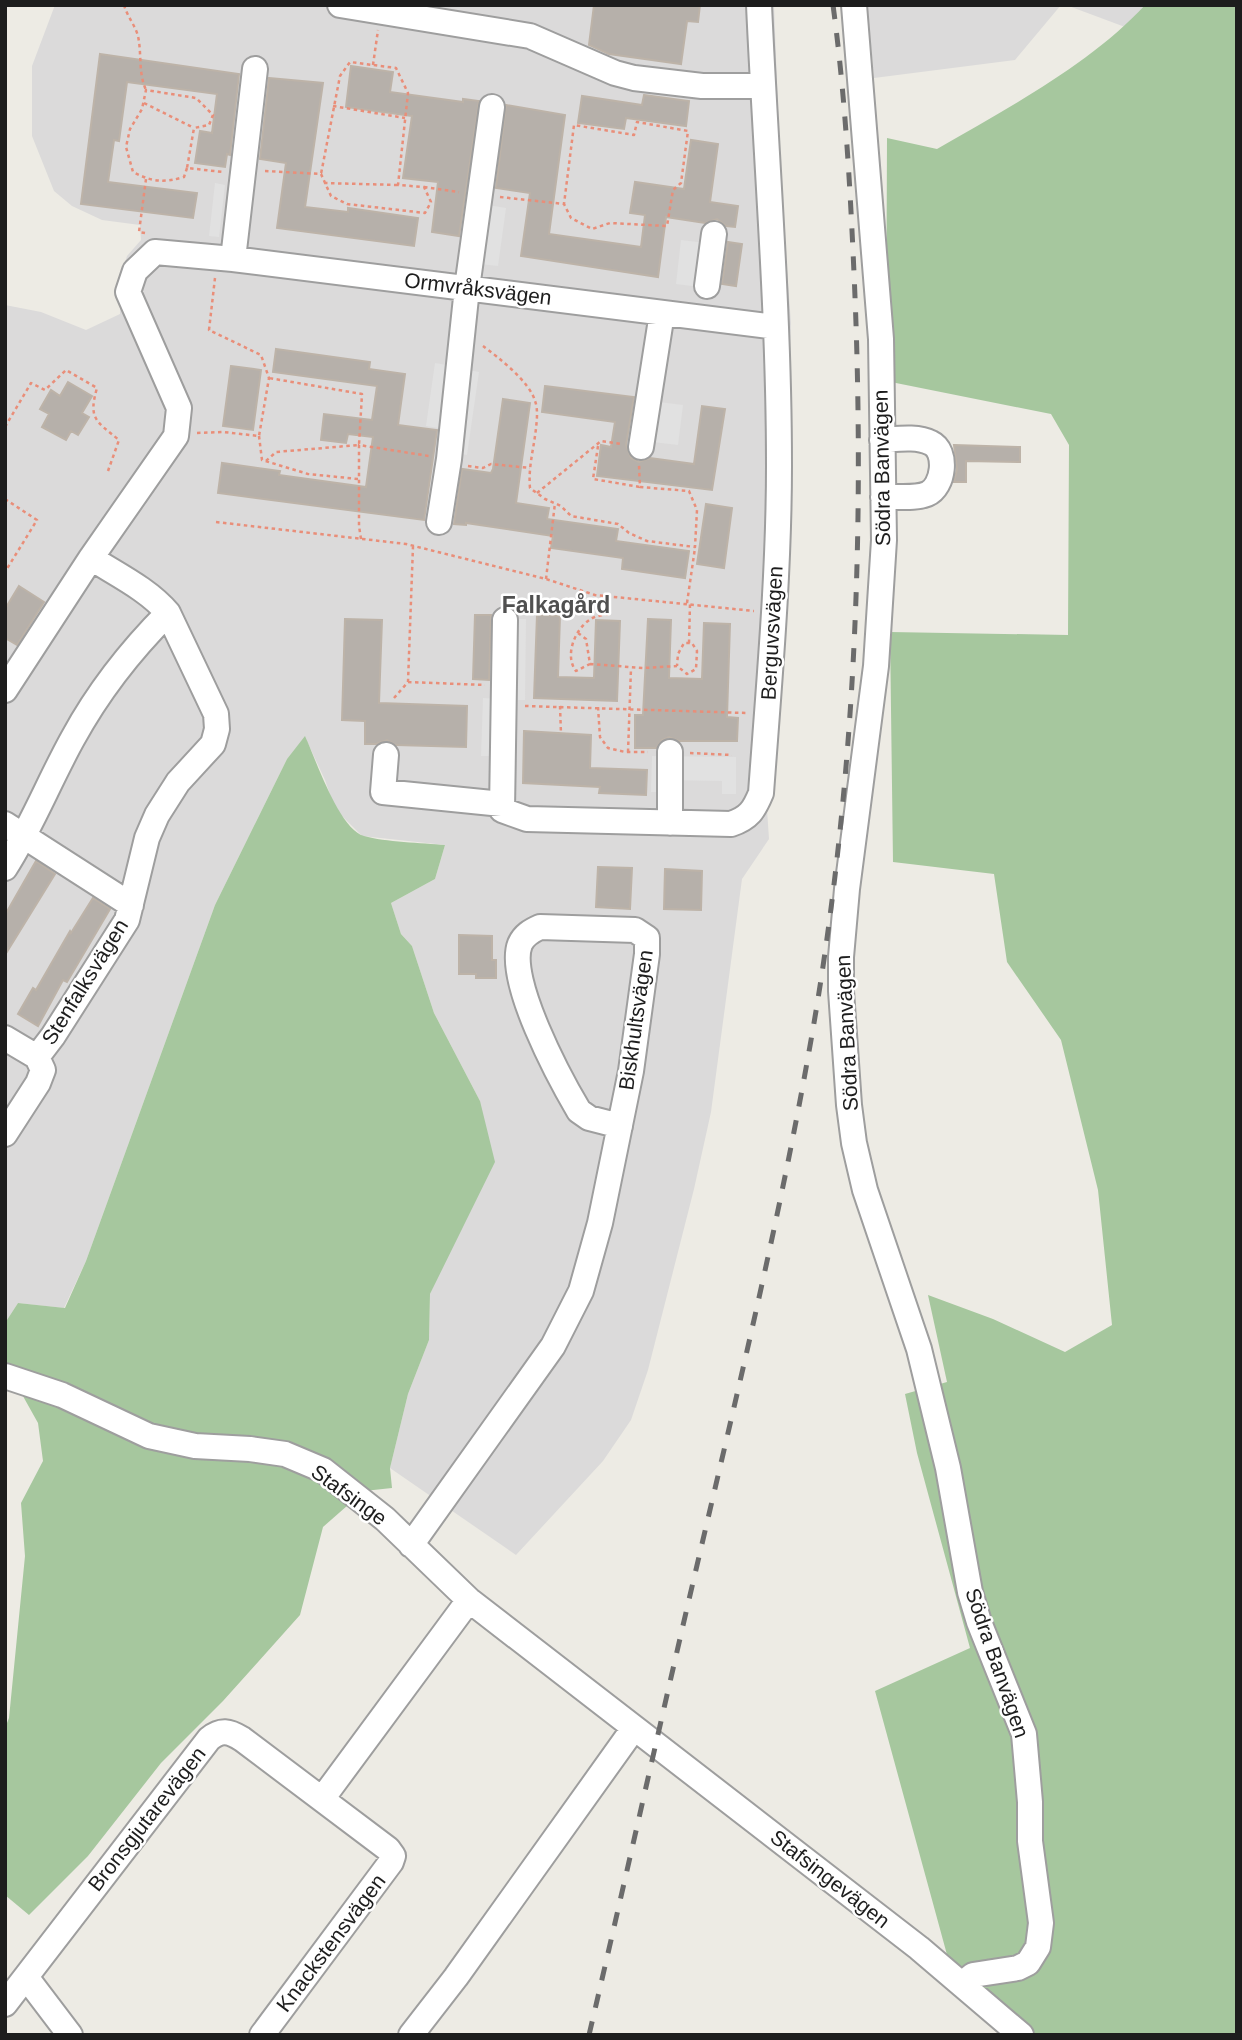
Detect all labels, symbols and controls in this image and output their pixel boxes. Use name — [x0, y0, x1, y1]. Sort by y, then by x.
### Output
street label: Ormvråksvägen — [403, 268, 553, 309]
street label: Södra Banvägen — [869, 390, 894, 546]
street label: Berguvsvägen — [757, 565, 786, 701]
district label: Falkagård — [502, 592, 610, 618]
street label: Stenfalksvägen — [37, 915, 132, 1049]
street label: Biskhultsvägen — [614, 948, 657, 1091]
street label: Södra Banvägen — [831, 954, 862, 1112]
street label: Stafsinge — [307, 1460, 391, 1530]
street label: Södra Banvägen — [961, 1585, 1034, 1741]
street label: Bronsgjutarevägen — [83, 1742, 210, 1895]
street label: Stafsingevägen — [766, 1825, 894, 1932]
street label: Knackstensvägen — [272, 1870, 390, 2016]

